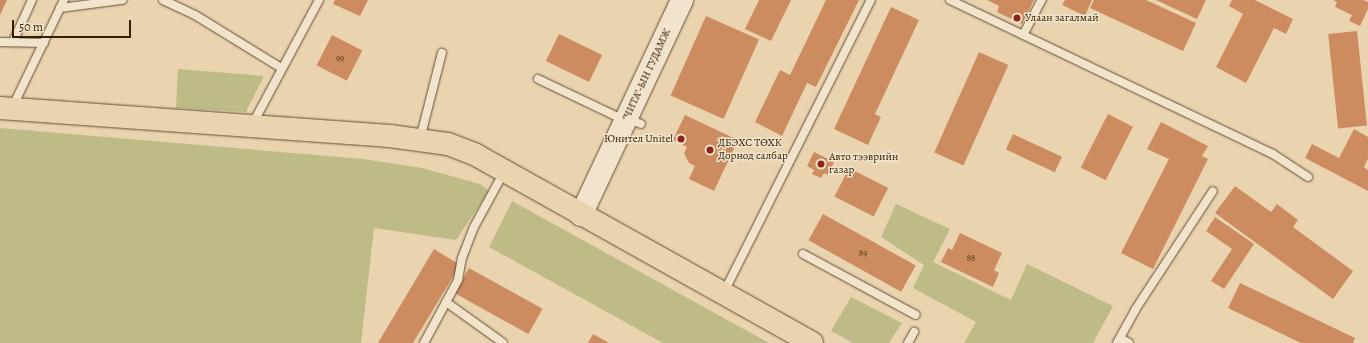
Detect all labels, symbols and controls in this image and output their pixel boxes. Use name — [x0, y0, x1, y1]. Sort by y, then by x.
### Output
place label: Улаан загалмай — [1025, 11, 1099, 25]
scale bar — [14, 12, 133, 38]
marker: Улаан загалмай — [1012, 13, 1022, 23]
text: 50 m — [19, 19, 43, 35]
street label: "ЧИТА"-ЫН ГУДАМЖ — [620, 27, 674, 123]
house number: 99 — [336, 53, 344, 63]
place label: Юнител Unitel — [604, 132, 673, 146]
marker: Юнител Unitel — [676, 134, 686, 144]
place label: ДБЭХС ТӨХК Дорнод салбар — [718, 137, 788, 163]
marker: ДБЭХС ТӨХК Дорнод салбар — [705, 145, 715, 155]
place label: Авто тээврийн газар — [829, 151, 898, 177]
marker: Авто тээврийн газар — [816, 159, 826, 169]
house number: 89 — [859, 248, 867, 258]
house number: 88 — [967, 253, 975, 263]

